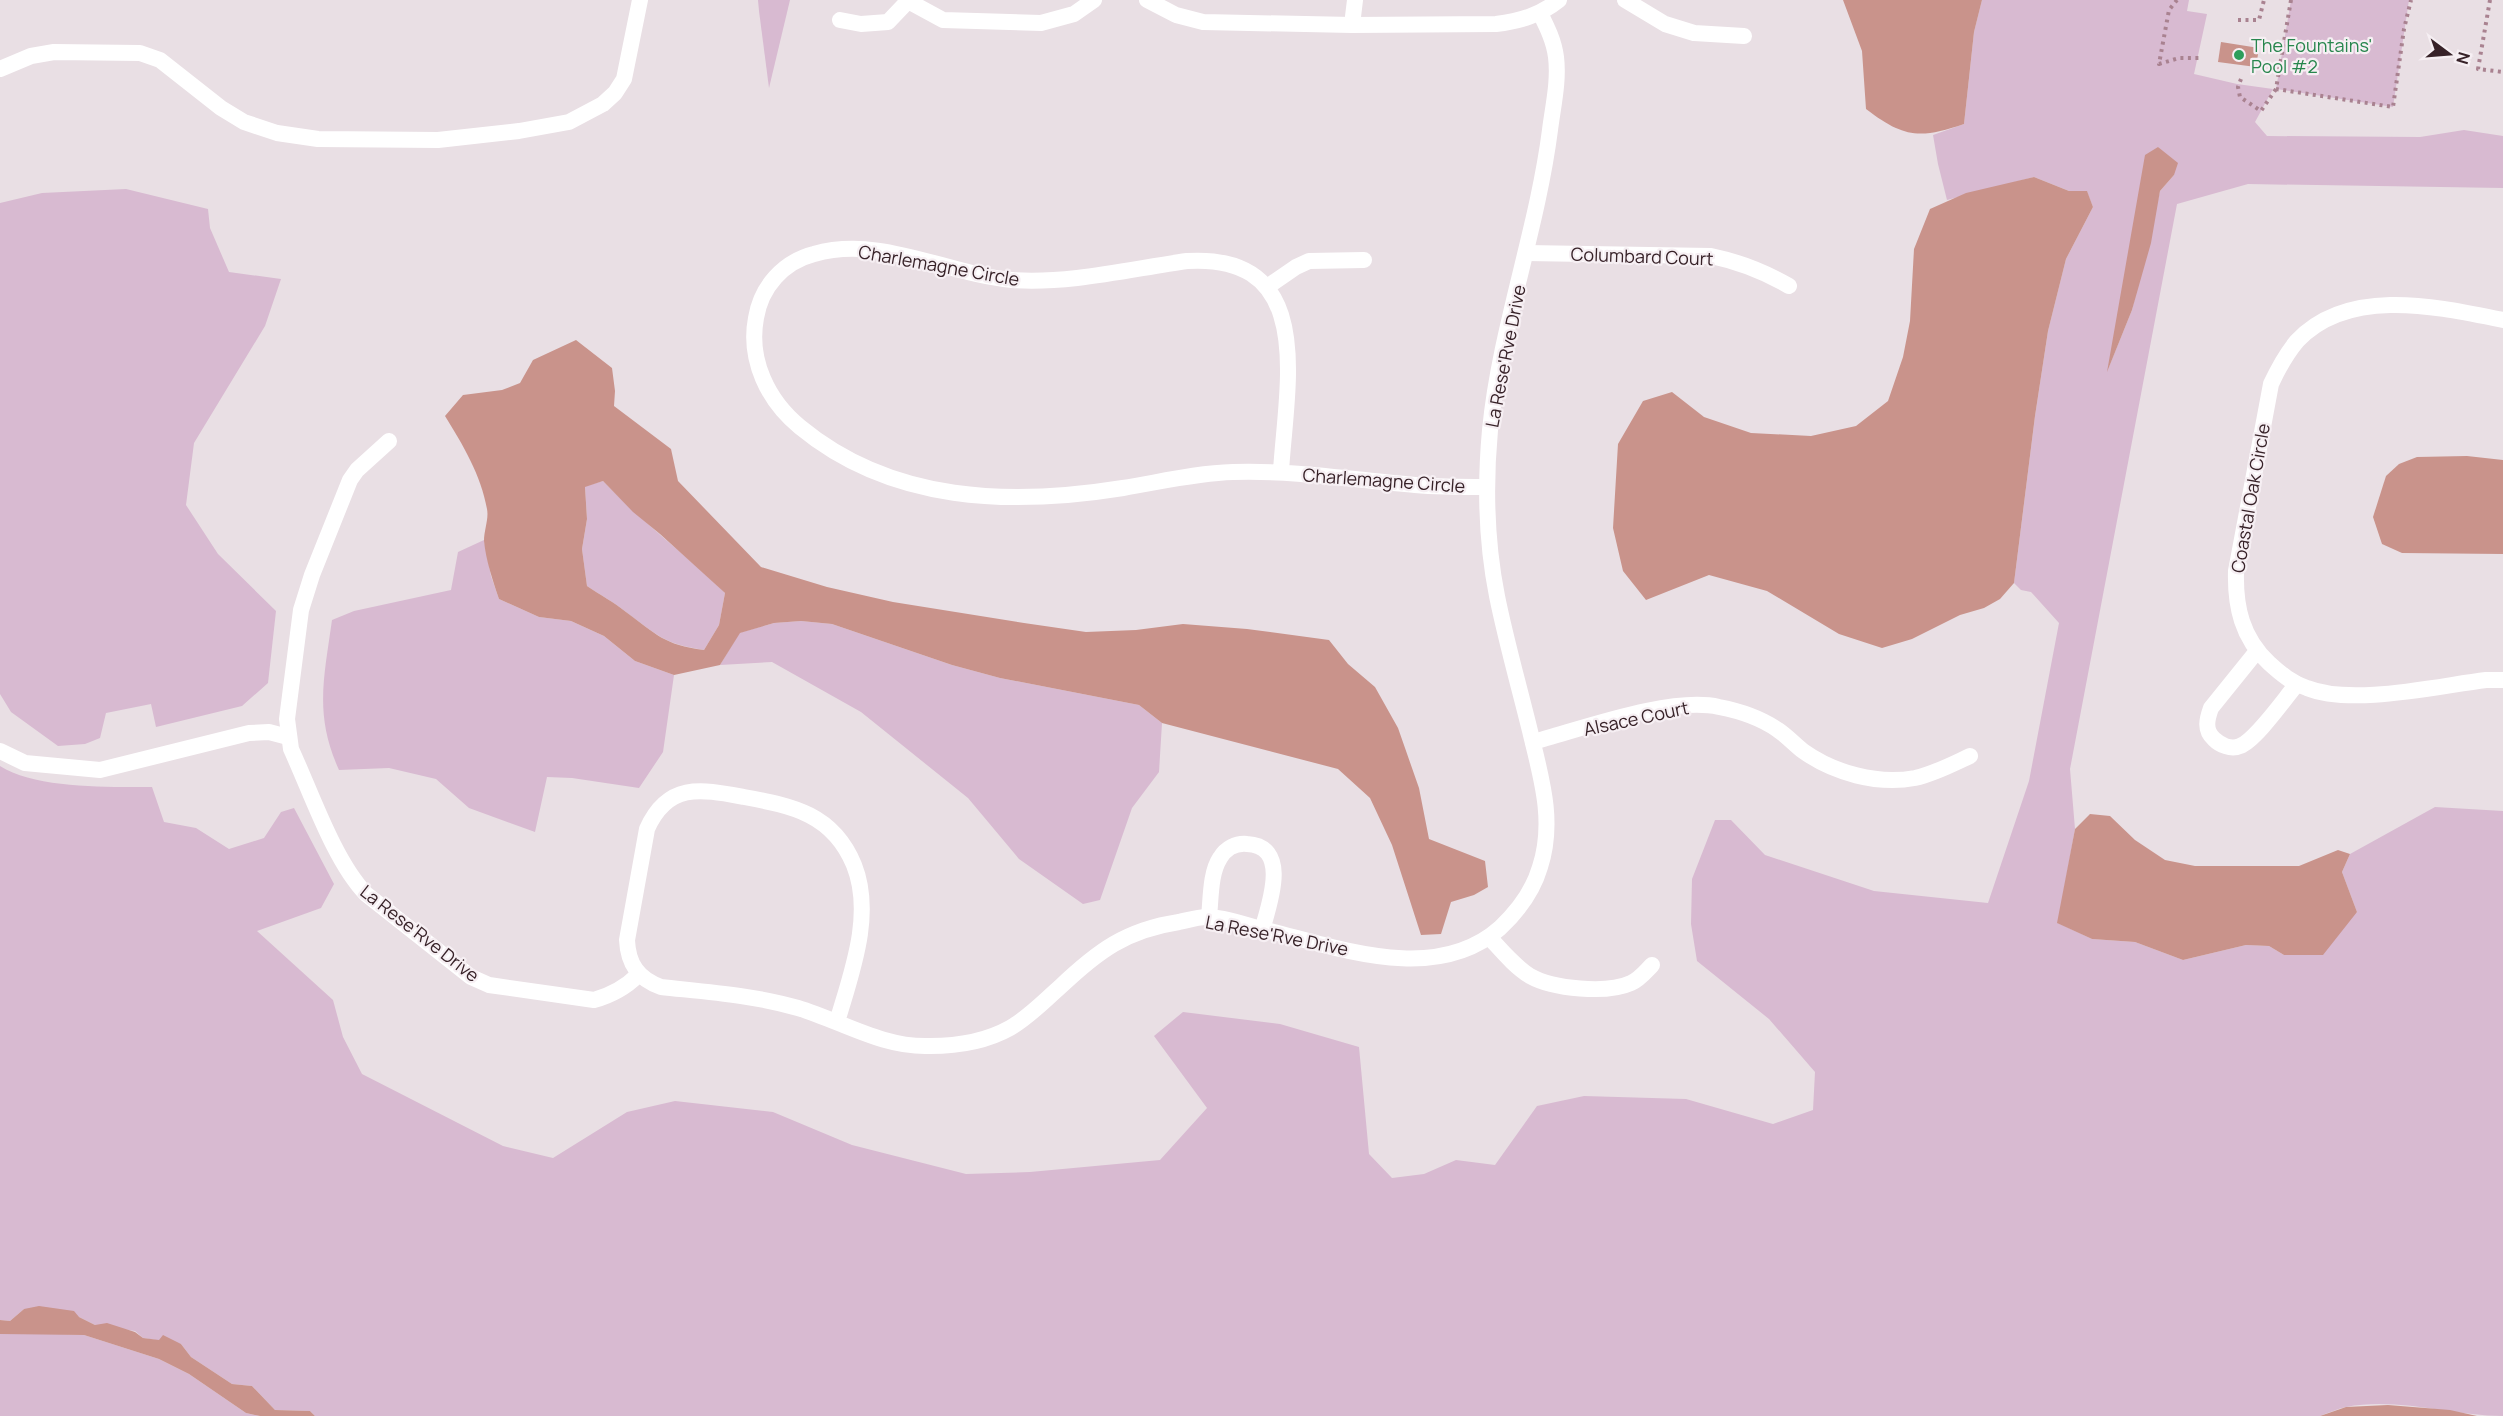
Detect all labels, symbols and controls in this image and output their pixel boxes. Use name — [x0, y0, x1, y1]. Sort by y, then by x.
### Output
north arrow — [2419, 24, 2479, 84]
place label: The Fountains' Pool #2 — [2251, 33, 2372, 78]
marker: The Fountains' Pool #2 — [2232, 48, 2246, 62]
text: N — [2451, 50, 2476, 67]
street label: Charlemagne Circle — [857, 239, 1021, 291]
street label: Columbard Court — [1570, 242, 1714, 270]
street label: La Rese'Rve Drive — [1479, 283, 1531, 429]
street label: Coastal Oak Circle — [2225, 421, 2275, 575]
street label: Charlemagne Circle — [1302, 462, 1466, 498]
street label: Alsace Court — [1581, 695, 1691, 741]
street label: La Rese'Rve Drive — [356, 879, 484, 987]
street label: La Rese'Rve Drive — [1204, 909, 1350, 961]

